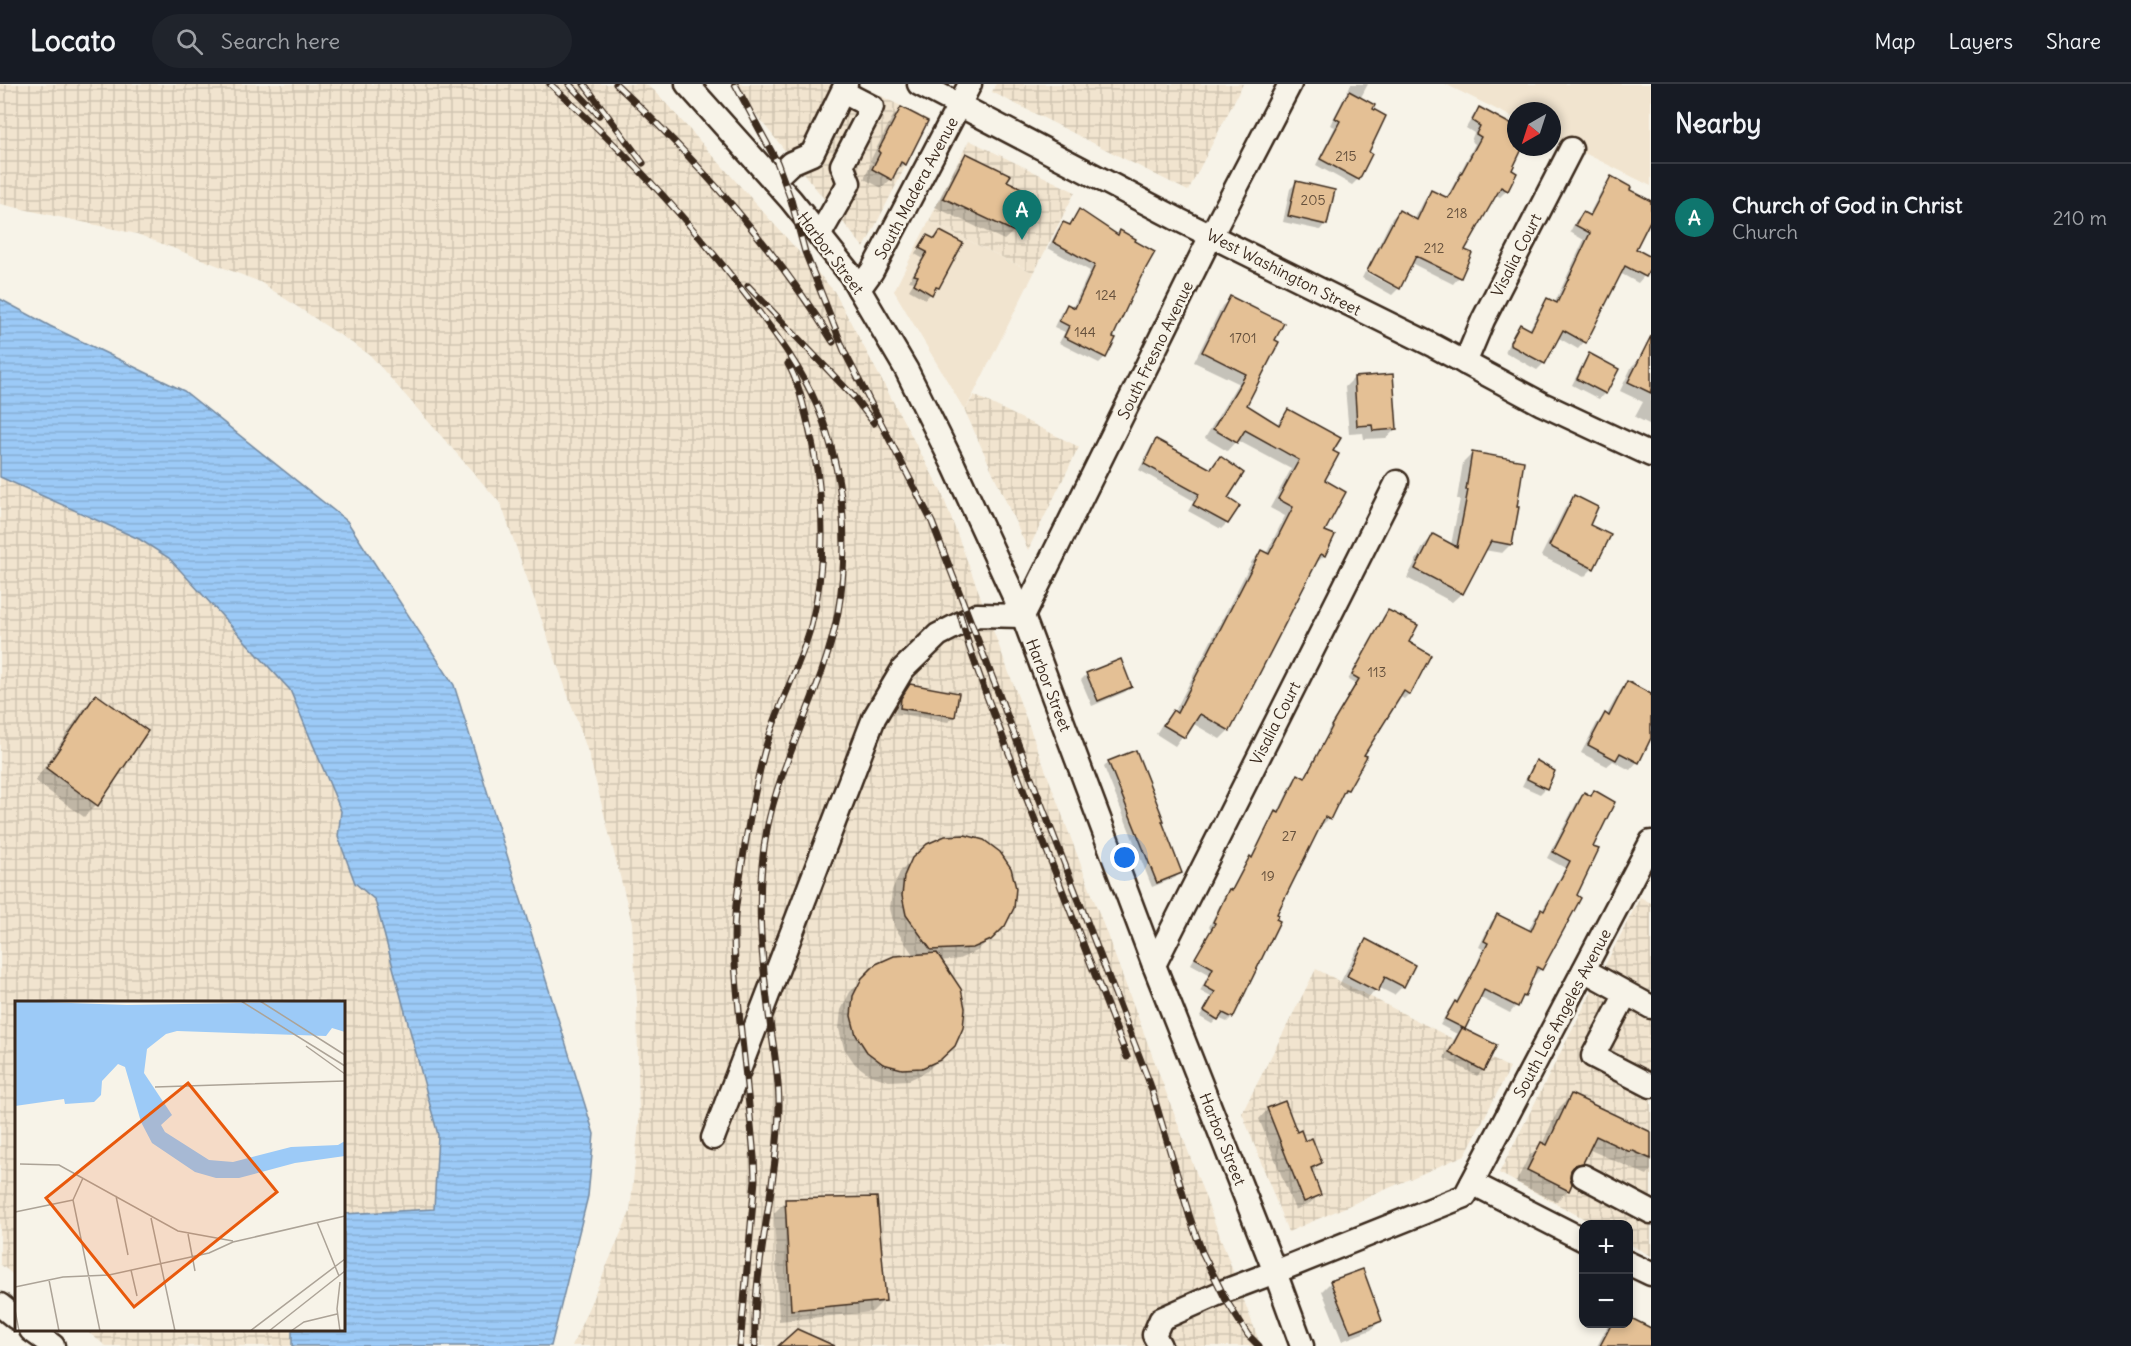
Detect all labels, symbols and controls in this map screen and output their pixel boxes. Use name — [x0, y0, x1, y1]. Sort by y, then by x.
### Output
search box — [152, 14, 572, 68]
text: Locato — [30, 23, 116, 59]
icon: search — [173, 25, 206, 58]
text: Search here — [221, 27, 340, 55]
text: Map — [1875, 28, 1915, 55]
text: Layers — [1948, 28, 2013, 55]
text: Share — [2046, 28, 2101, 55]
north arrow — [1507, 102, 1561, 156]
text: Nearby — [1675, 107, 1761, 140]
street label: South Madera Avenue — [870, 113, 962, 263]
house number: 215 — [1335, 147, 1357, 165]
pin: A — [1002, 190, 1042, 240]
house number: 205 — [1301, 191, 1325, 209]
text: Church of God in Christ — [1732, 191, 1962, 219]
house number: 218 — [1446, 204, 1468, 222]
text: A — [1688, 205, 1701, 230]
text: 210 m — [2053, 205, 2107, 230]
street label: Harbor Street — [794, 208, 869, 299]
street label: Visalia Court — [1486, 210, 1546, 300]
text: Church — [1732, 219, 1798, 244]
street label: West Washington Street — [1203, 224, 1365, 320]
house number: 212 — [1424, 239, 1445, 257]
street label: South Fresno Avenue — [1113, 277, 1197, 423]
house number: 124 — [1095, 286, 1117, 304]
house number: 144 — [1074, 323, 1096, 341]
house number: 1701 — [1229, 329, 1257, 347]
street label: Harbor Street — [1022, 636, 1076, 735]
house number: 113 — [1367, 663, 1387, 681]
street label: Visalia Court — [1245, 678, 1305, 768]
house number: 27 — [1282, 827, 1296, 845]
your location — [1110, 843, 1139, 872]
house number: 19 — [1261, 867, 1275, 885]
street label: South Los Angeles Avenue — [1509, 925, 1615, 1101]
inset map — [15, 1001, 345, 1331]
street label: Harbor Street — [1195, 1090, 1251, 1189]
map controls — [1579, 1220, 1633, 1328]
button: + — [1579, 1220, 1633, 1274]
button: − — [1579, 1274, 1633, 1328]

